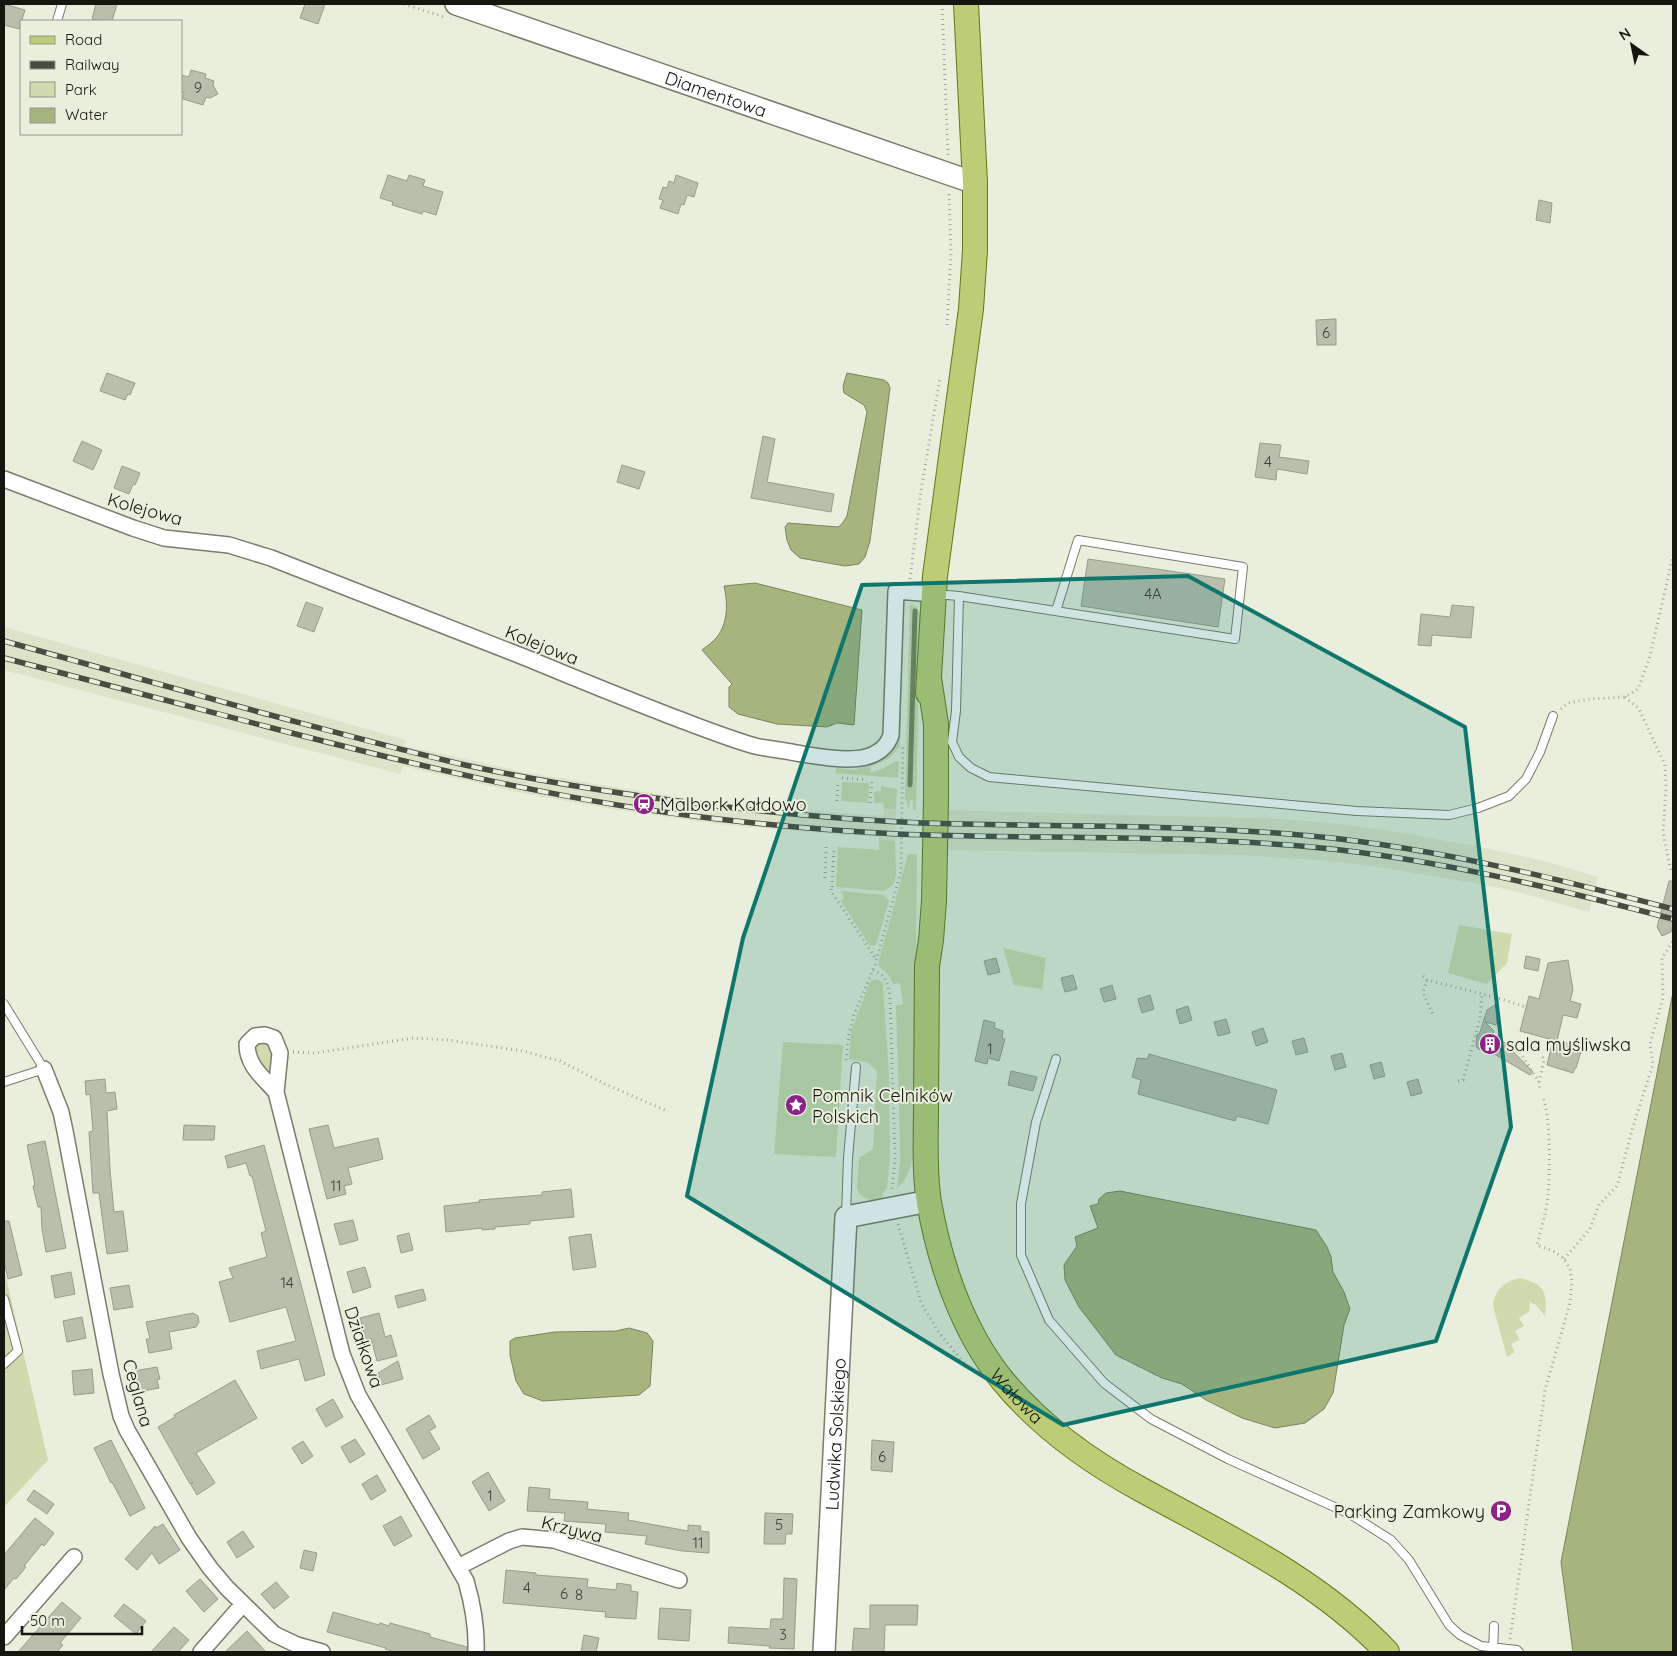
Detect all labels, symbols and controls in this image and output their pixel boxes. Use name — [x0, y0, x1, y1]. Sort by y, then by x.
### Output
legend — [20, 20, 182, 135]
north arrow — [1607, 20, 1657, 70]
text: N — [1616, 24, 1634, 44]
text: Road — [65, 30, 102, 49]
text: Railway — [65, 55, 120, 74]
street label: Diamentowa — [662, 65, 770, 122]
house number: 9 — [194, 78, 202, 97]
text: Park — [65, 80, 97, 99]
text: Water — [65, 105, 108, 124]
house number: 6 — [1322, 323, 1330, 342]
house number: 4 — [1264, 452, 1272, 471]
street label: Kolejowa — [105, 487, 185, 531]
house number: 4A — [1144, 584, 1162, 603]
street label: Kolejowa — [502, 620, 582, 670]
station icon: Malbork Kałdowo — [632, 792, 656, 816]
place label: Malbork Kałdowo — [660, 793, 807, 816]
building icon: sala myśliwska — [1478, 1032, 1502, 1056]
place label: sala myśliwska — [1506, 1033, 1631, 1056]
house number: 1 — [987, 1039, 993, 1058]
place label: Pomnik Celników Polskich — [812, 1084, 953, 1128]
place icon: Pomnik Celników Polskich — [784, 1093, 808, 1117]
house number: 11 — [330, 1176, 342, 1195]
house number: 14 — [280, 1273, 294, 1292]
street label: Działkowa — [339, 1303, 389, 1391]
street label: Ceglana — [117, 1356, 159, 1430]
street label: Ludwika Solskiego — [820, 1358, 850, 1511]
street label: Wałowa — [985, 1363, 1048, 1428]
house number: 6 — [878, 1447, 886, 1466]
house number: 1 — [487, 1486, 493, 1505]
parking icon: Parking Zamkowy — [1489, 1499, 1513, 1523]
place label: Parking Zamkowy — [1334, 1500, 1485, 1523]
street label: Krzywa — [539, 1510, 605, 1548]
house number: 5 — [775, 1515, 783, 1534]
house number: 11 — [692, 1533, 704, 1552]
house number: 4 — [523, 1578, 531, 1597]
house number: 6 — [560, 1584, 568, 1603]
house number: 8 — [575, 1585, 583, 1604]
scale bar — [22, 1604, 142, 1636]
text: 50 m — [30, 1611, 65, 1630]
house number: 3 — [779, 1625, 787, 1644]

